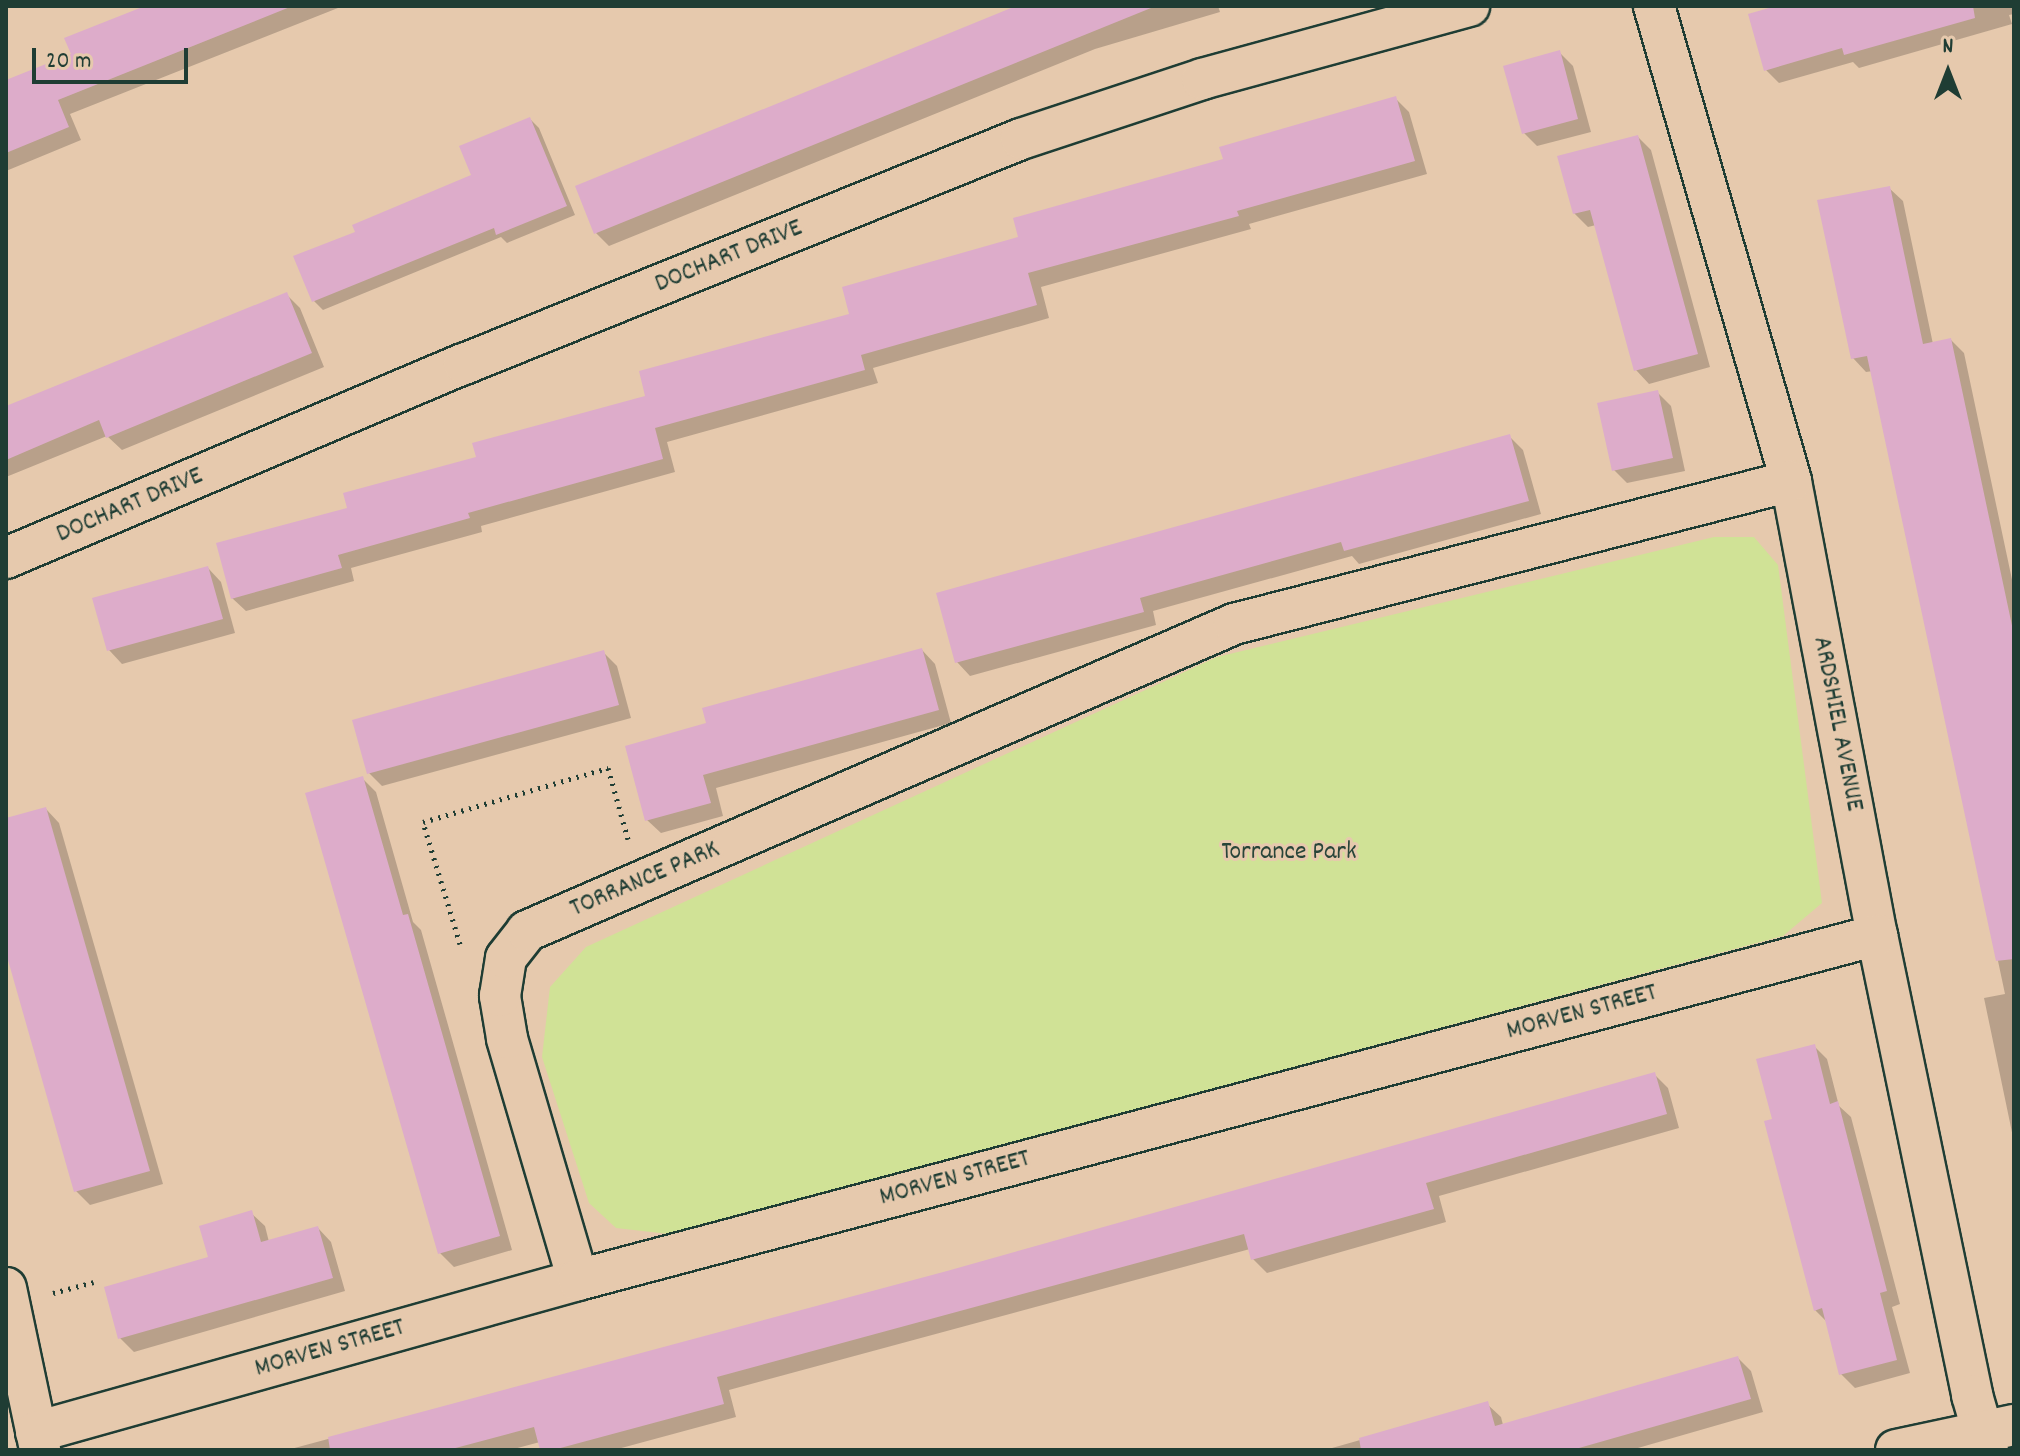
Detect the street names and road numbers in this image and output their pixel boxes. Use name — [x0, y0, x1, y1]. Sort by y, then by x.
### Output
street label: DOCHART DRIVE — [651, 213, 807, 301]
street label: DOCHART DRIVE — [52, 461, 208, 551]
street label: ARDSHIEL AVENUE — [1805, 634, 1869, 814]
street label: TORRANCE PARK — [566, 835, 724, 925]
street label: MORVEN STREET — [1503, 978, 1661, 1048]
street label: MORVEN STREET — [876, 1144, 1034, 1214]
street label: MORVEN STREET — [251, 1313, 409, 1385]

